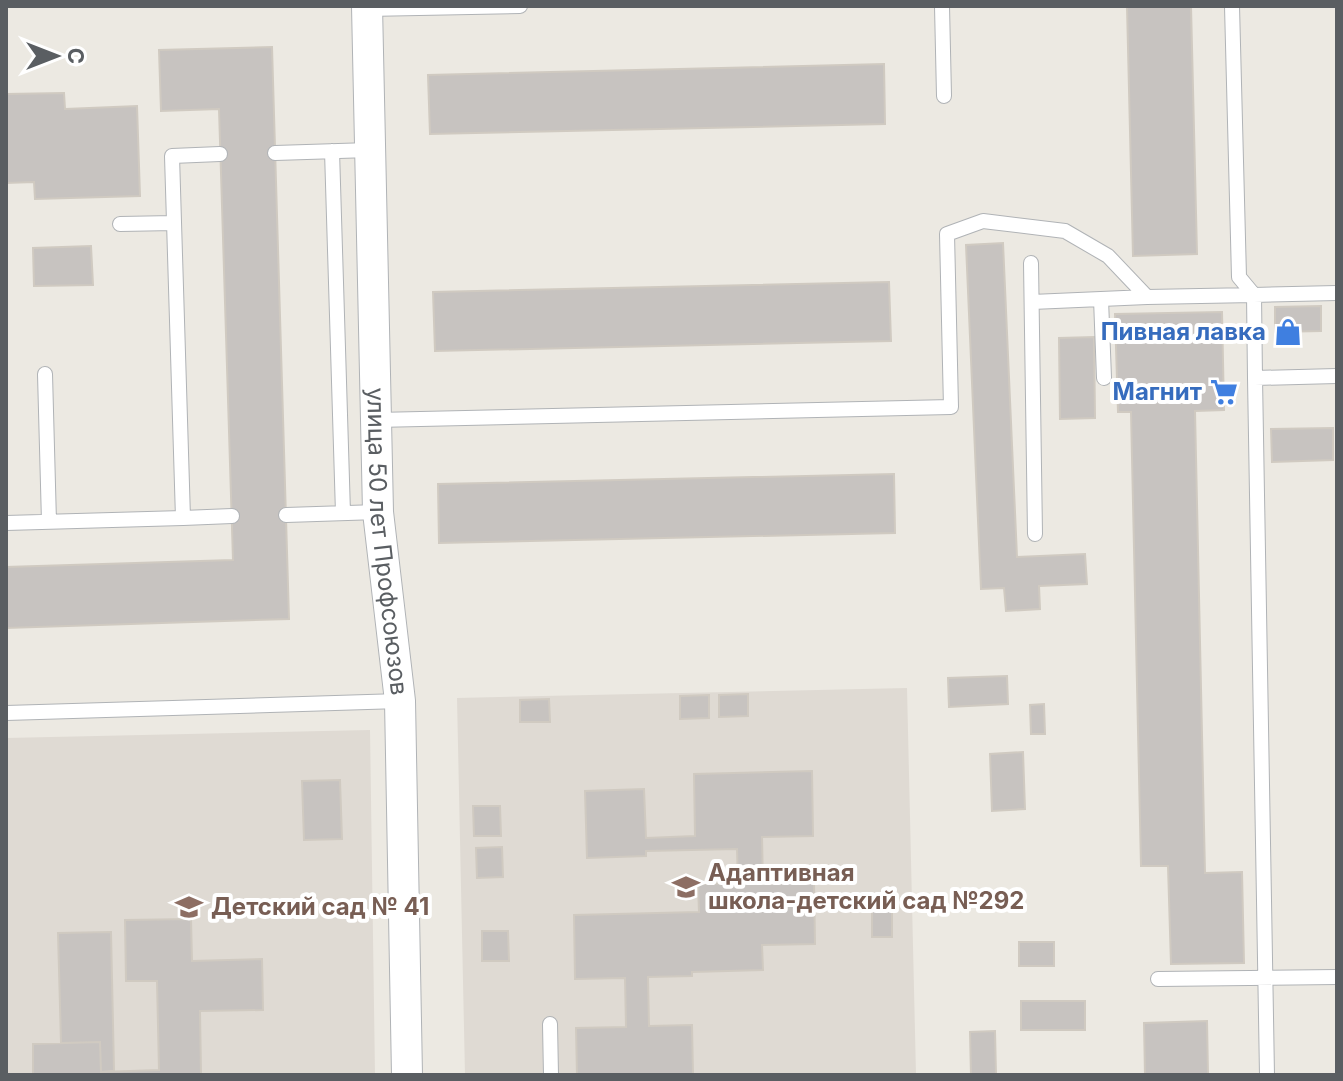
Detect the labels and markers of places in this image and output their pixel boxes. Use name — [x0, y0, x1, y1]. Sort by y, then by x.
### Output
place label: Пивная лавка — [1101, 317, 1266, 346]
shop icon: Пивная лавка — [1273, 317, 1303, 347]
place label: Магнит — [1113, 377, 1202, 406]
supermarket icon: Магнит — [1209, 377, 1239, 407]
place label: Адаптивная школа-детский сад №292 — [708, 858, 1024, 915]
school or university icon: Адаптивная школа-детский сад №292 — [671, 872, 701, 902]
school or university icon: Детский сад № 41 — [174, 892, 204, 922]
place label: Детский сад № 41 — [211, 892, 429, 921]

